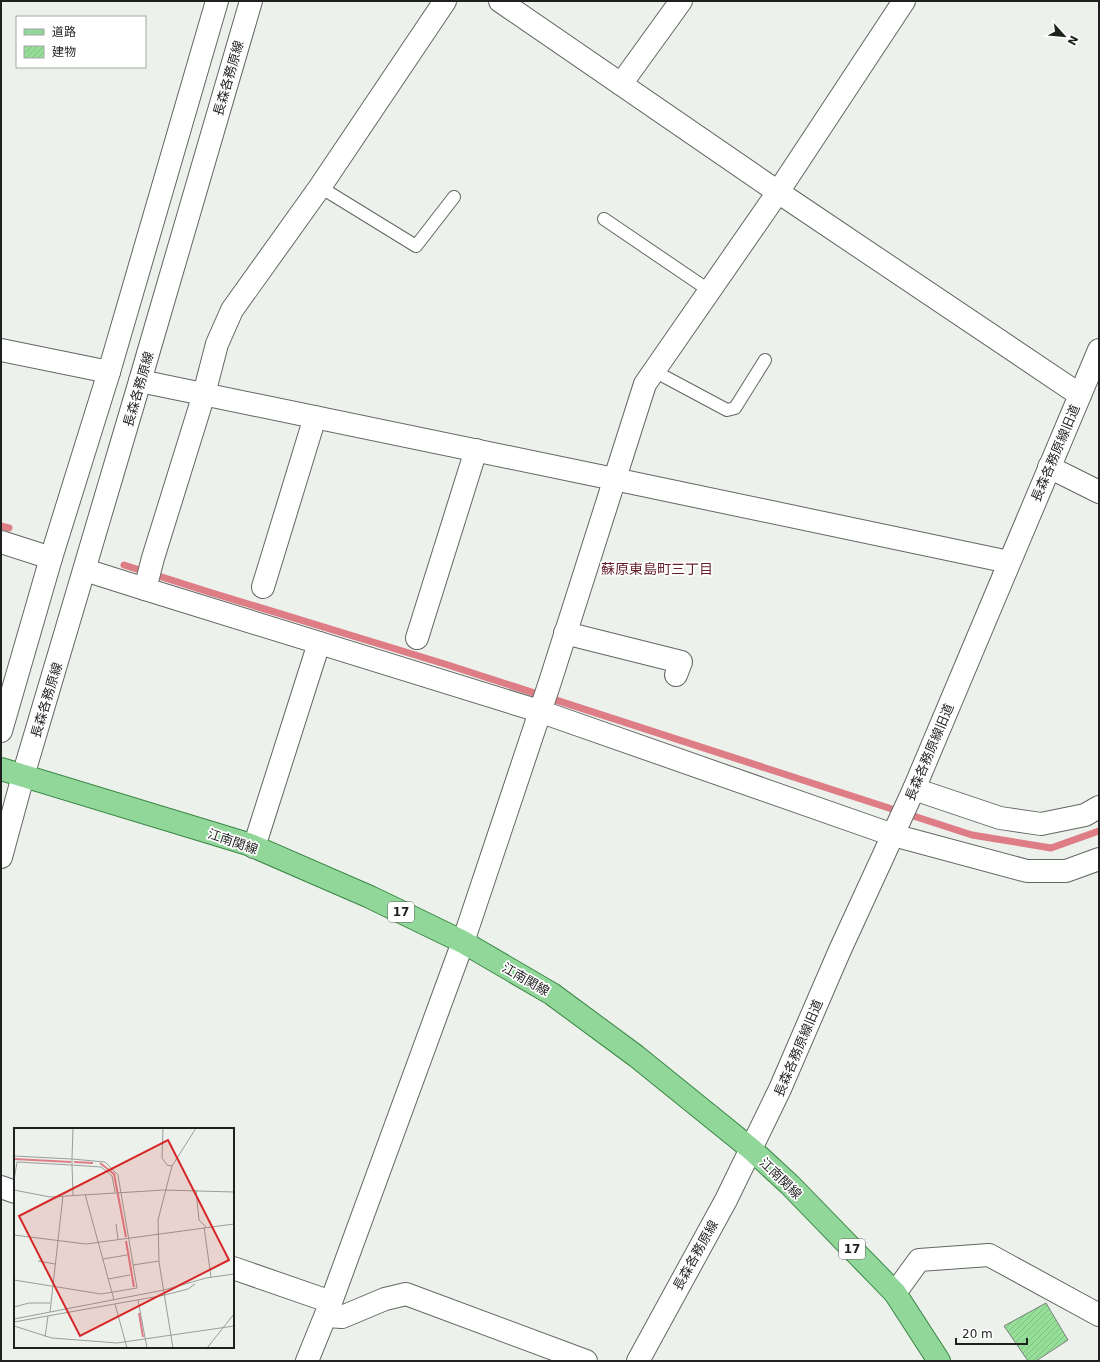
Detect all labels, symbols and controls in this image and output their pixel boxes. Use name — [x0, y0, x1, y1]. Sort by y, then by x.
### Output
legend — [16, 16, 146, 68]
north arrow — [1044, 16, 1084, 56]
text: 道路 — [52, 25, 76, 39]
text: N — [1065, 33, 1080, 47]
street label: 長森各務原線 — [211, 39, 246, 118]
text: 建物 — [52, 45, 76, 59]
street label: 長森各務原線 — [121, 350, 156, 429]
street label: 長森各務原線旧道 — [1028, 402, 1083, 504]
district label: 蘇原東島町三丁目 — [601, 561, 713, 577]
street label: 長森各務原線 — [28, 661, 65, 740]
street label: 長森各務原線旧道 — [902, 701, 957, 803]
street label: 江南関線 — [206, 826, 260, 857]
road number: 17 — [388, 902, 414, 922]
street label: 江南関線 — [499, 960, 552, 999]
street label: 長森各務原線旧道 — [771, 997, 826, 1099]
inset map — [14, 1128, 234, 1348]
street label: 江南関線 — [757, 1155, 805, 1202]
street label: 長森各務原線 — [670, 1217, 721, 1293]
road number: 17 — [839, 1239, 865, 1259]
scale bar — [956, 1320, 1027, 1346]
text: 20 m — [962, 1327, 993, 1341]

